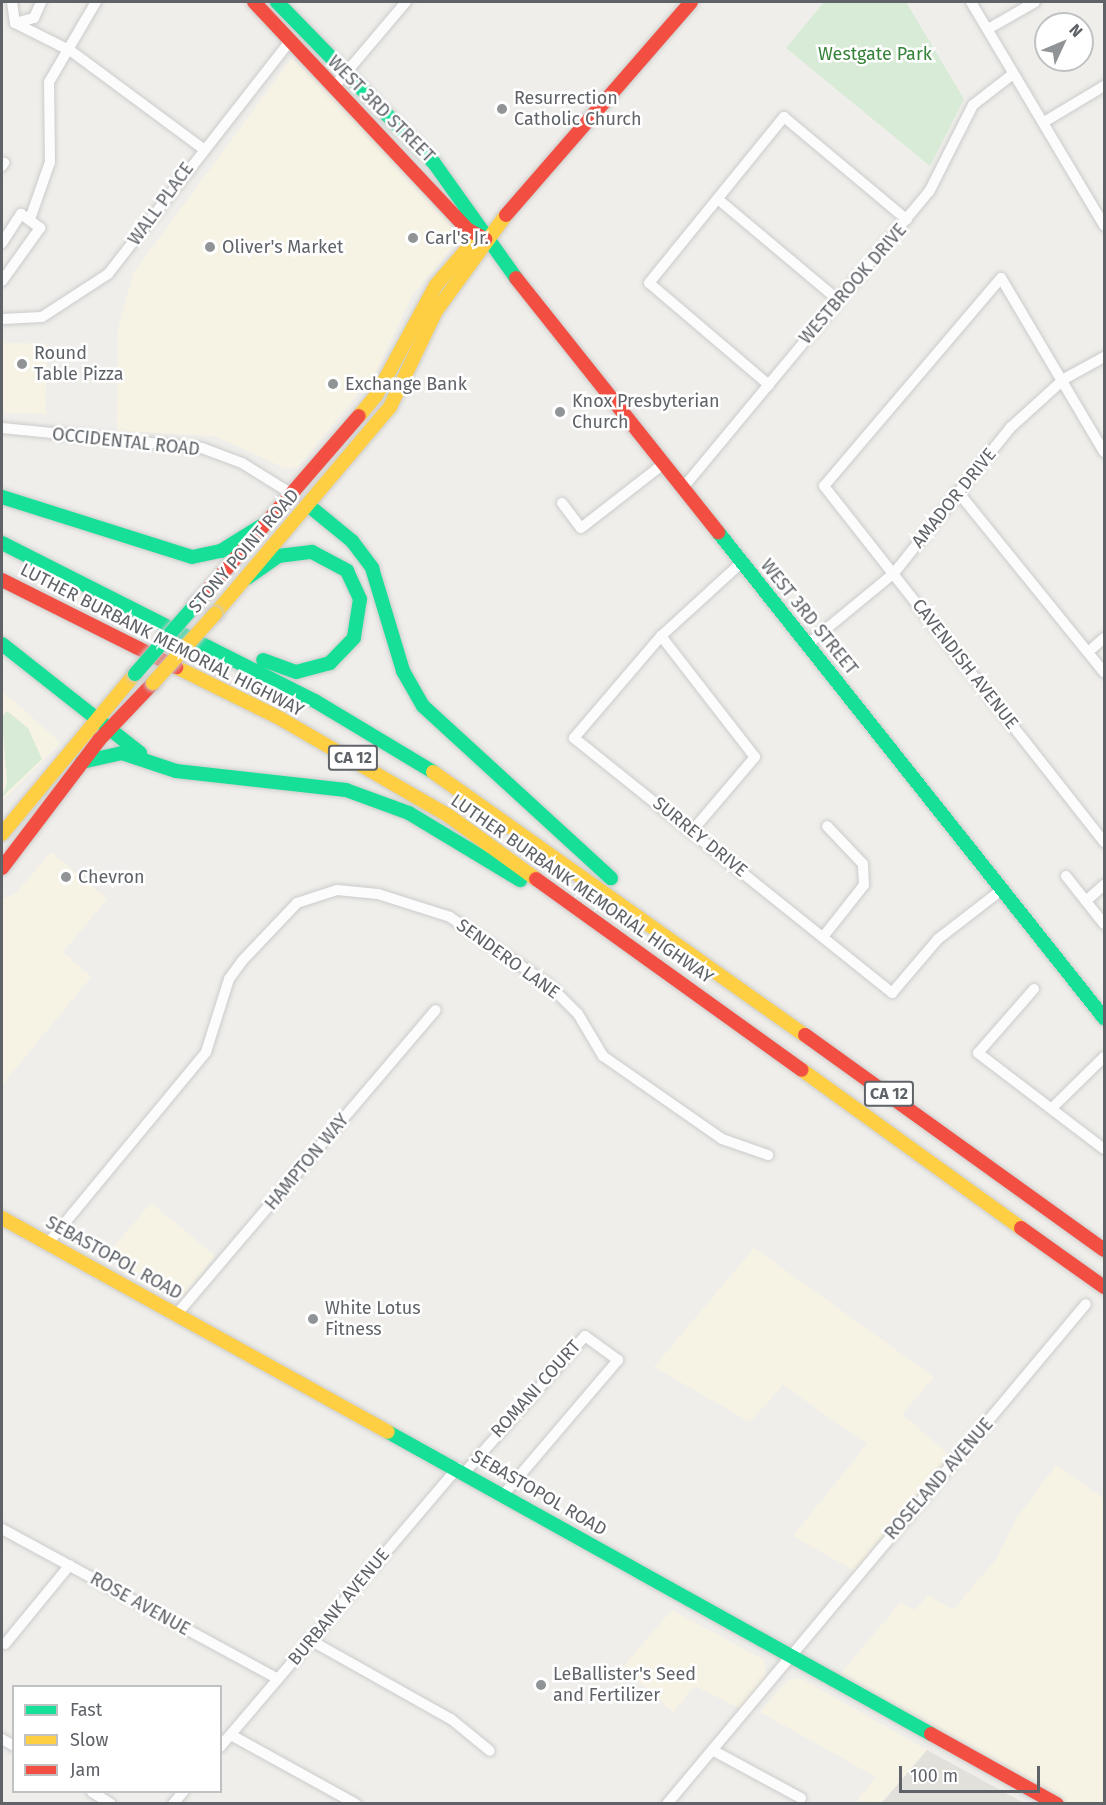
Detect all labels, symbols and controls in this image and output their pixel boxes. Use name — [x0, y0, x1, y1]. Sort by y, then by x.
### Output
north arrow — [1034, 12, 1094, 72]
text: N — [1065, 20, 1086, 41]
park label: Westgate Park — [818, 43, 932, 65]
street label: WEST 3RD STREET — [323, 51, 439, 167]
place label: Resurrection Catholic Church — [514, 88, 641, 130]
marker: Resurrection Catholic Church — [495, 102, 509, 116]
street label: WALL PLACE — [124, 158, 198, 250]
street label: WESTBROOK DRIVE — [795, 219, 911, 349]
place label: Carl's Jr. — [425, 227, 489, 249]
marker: Carl's Jr. — [406, 231, 420, 245]
place label: Oliver's Market — [222, 236, 343, 258]
marker: Oliver's Market — [203, 240, 217, 254]
place label: Round Table Pizza — [34, 343, 123, 386]
marker: Round Table Pizza — [15, 357, 29, 371]
place label: Exchange Bank — [345, 373, 467, 395]
marker: Exchange Bank — [326, 377, 340, 391]
place label: Knox Presbyterian Church — [572, 391, 720, 434]
marker: Knox Presbyterian Church — [553, 405, 567, 419]
street label: OCCIDENTAL ROAD — [51, 424, 201, 460]
street label: AMADOR DRIVE — [907, 444, 1001, 552]
street label: STONY POINT ROAD — [184, 485, 304, 617]
street label: WEST 3RD STREET — [756, 555, 862, 679]
street label: LUTHER BURBANK MEMORIAL HIGHWAY — [17, 559, 307, 721]
street label: CAVENDISH AVENUE — [907, 595, 1023, 733]
road number: CA 12 — [328, 745, 378, 771]
street label: LUTHER BURBANK MEMORIAL HIGHWAY — [447, 790, 717, 988]
street label: SURREY DRIVE — [648, 792, 752, 882]
place label: Chevron — [78, 866, 145, 888]
marker: Chevron — [59, 870, 73, 884]
street label: SENDERO LANE — [452, 914, 564, 1004]
road number: CA 12 — [864, 1081, 914, 1107]
street label: HAMPTON WAY — [260, 1109, 354, 1215]
street label: SEBASTOPOL ROAD — [42, 1212, 186, 1304]
place label: White Lotus Fitness — [325, 1298, 421, 1340]
marker: White Lotus Fitness — [306, 1312, 320, 1326]
street label: ROMANI COURT — [487, 1336, 585, 1442]
street label: ROSELAND AVENUE — [880, 1414, 998, 1544]
street label: SEBASTOPOL ROAD — [467, 1445, 611, 1541]
street label: BURBANK AVENUE — [284, 1544, 394, 1670]
street label: ROSE AVENUE — [86, 1568, 194, 1640]
place label: LeBallister's Seed and Fertilizer — [553, 1664, 696, 1706]
marker: LeBallister's Seed and Fertilizer — [534, 1678, 548, 1692]
legend — [12, 1685, 222, 1793]
text: Fast — [70, 1699, 102, 1721]
text: Slow — [70, 1729, 108, 1751]
scale bar — [902, 1754, 1043, 1792]
text: Jam — [70, 1759, 101, 1781]
text: 100 m — [910, 1765, 958, 1787]

